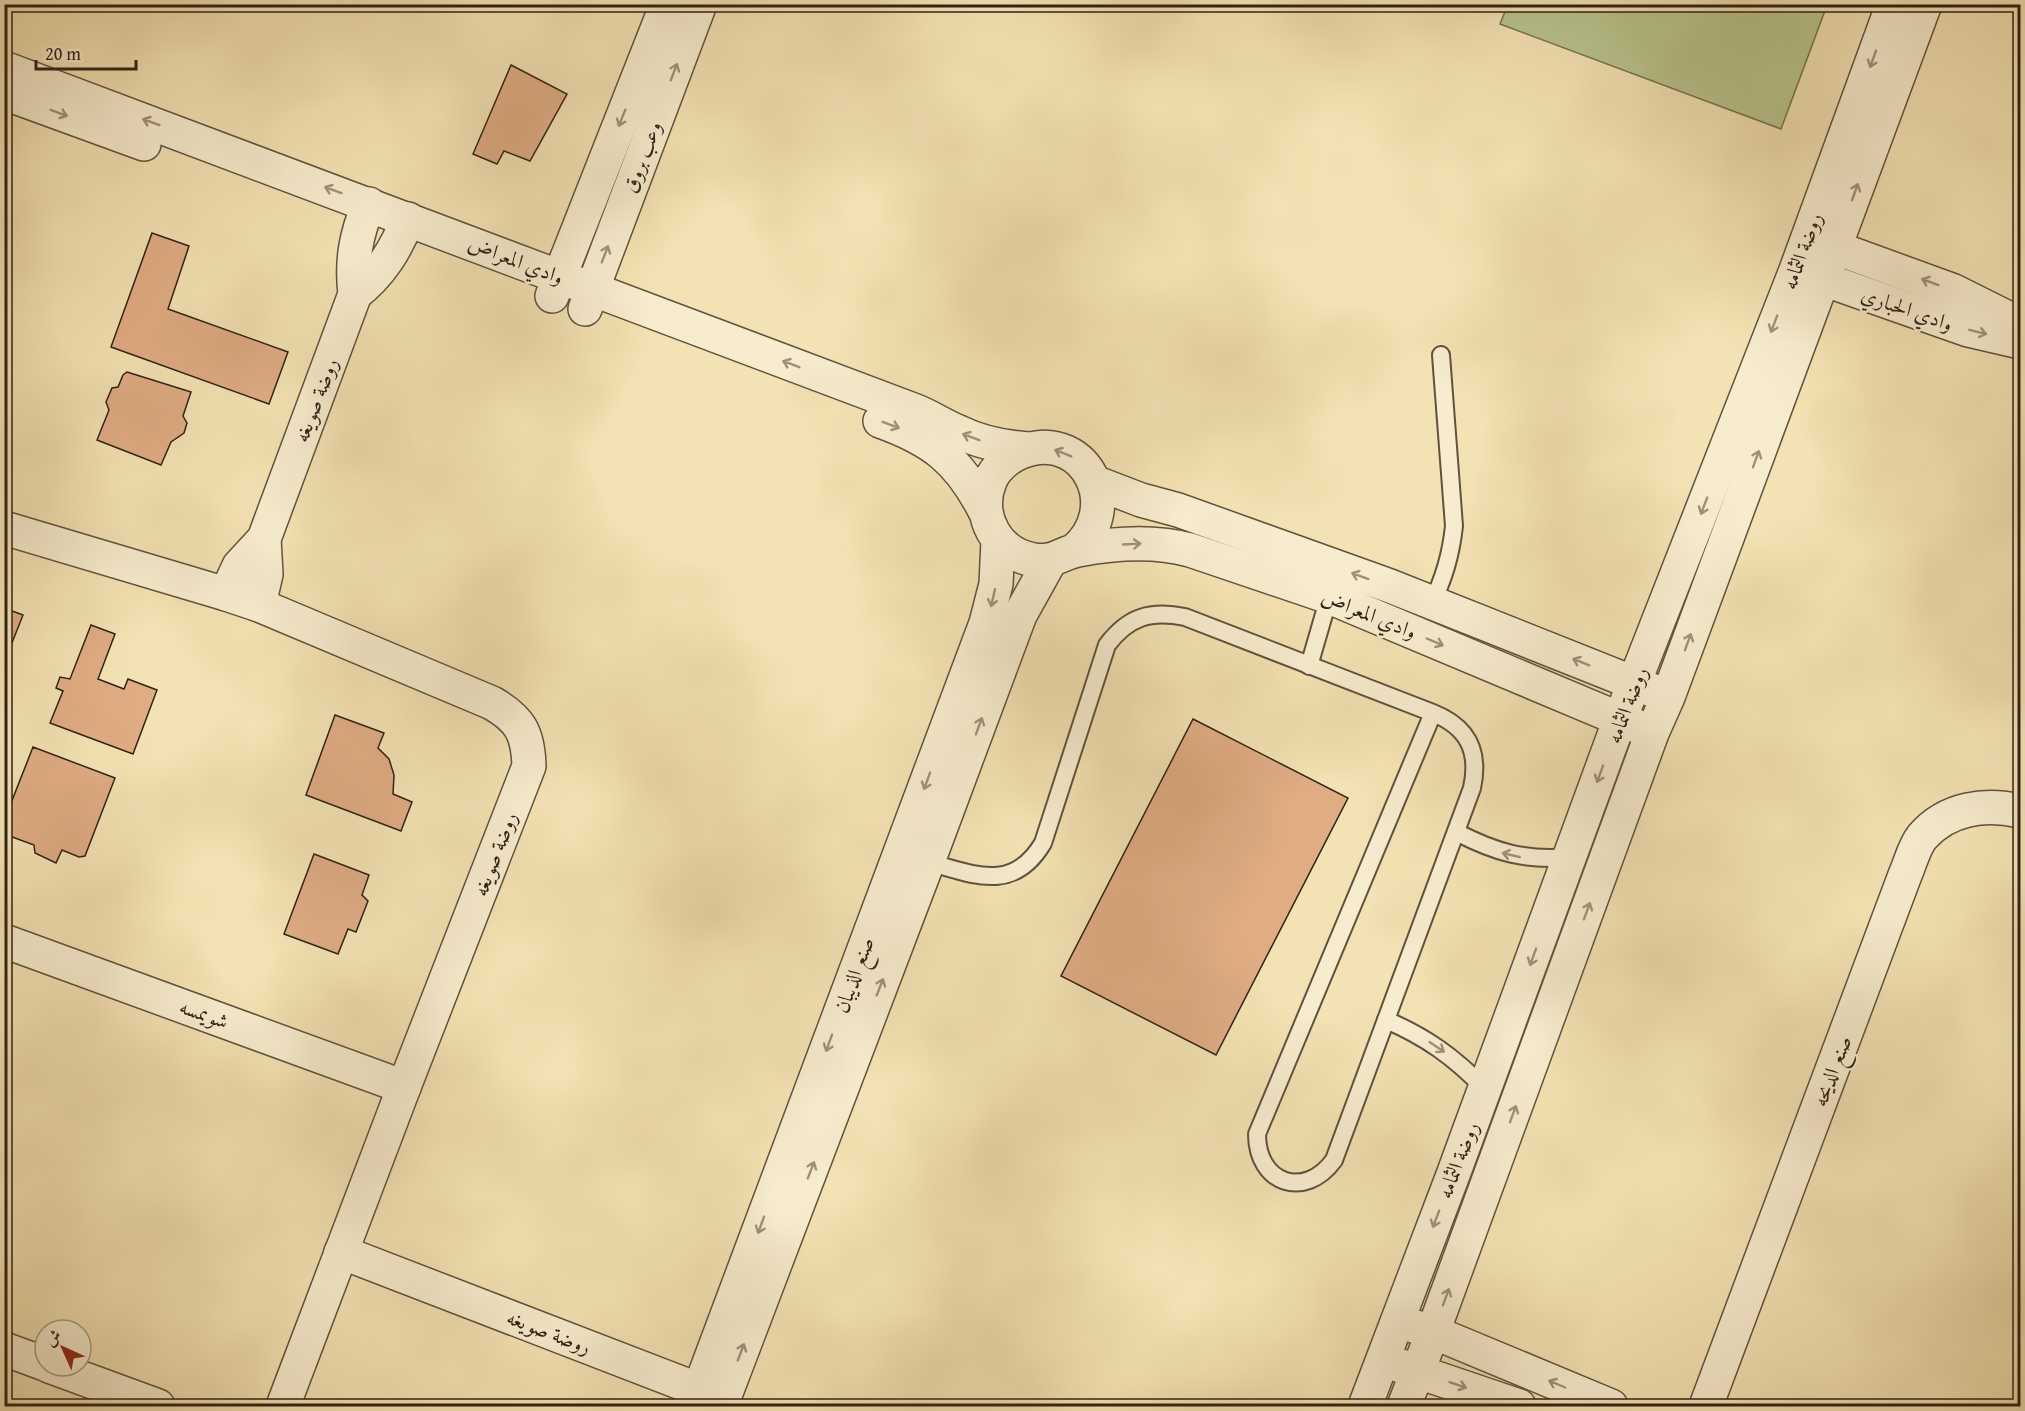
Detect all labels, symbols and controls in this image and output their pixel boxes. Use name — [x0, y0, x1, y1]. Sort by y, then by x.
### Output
scale bar — [36, 33, 136, 71]
text: 20 m — [45, 40, 81, 67]
one-way arrow — [1866, 50, 1877, 68]
one-way arrow — [670, 63, 681, 82]
one-way arrow — [616, 108, 627, 126]
one-way arrow — [50, 109, 68, 120]
one-way arrow — [142, 116, 160, 127]
street label: وعب بروق — [614, 117, 669, 197]
one-way arrow — [1850, 183, 1861, 202]
one-way arrow — [324, 184, 343, 195]
street label: روضة الثمامه — [1773, 208, 1830, 294]
street label: وادي المعراض — [464, 227, 568, 293]
one-way arrow — [601, 246, 612, 264]
one-way arrow — [1921, 276, 1939, 287]
street label: وادي الحباري — [1857, 278, 1957, 340]
one-way arrow — [1768, 314, 1779, 333]
one-way arrow — [1968, 327, 1987, 339]
street label: روضة صويغه — [285, 353, 346, 447]
one-way arrow — [782, 357, 800, 368]
one-way arrow — [881, 420, 900, 431]
one-way arrow — [962, 431, 981, 442]
one-way arrow — [1055, 447, 1073, 458]
one-way arrow — [1752, 450, 1763, 469]
one-way arrow — [1698, 496, 1709, 515]
one-way arrow — [1122, 538, 1141, 549]
one-way arrow — [1351, 569, 1370, 580]
street label: وادي المعراض — [1317, 580, 1421, 648]
one-way arrow — [987, 588, 998, 607]
one-way arrow — [1684, 633, 1695, 652]
one-way arrow — [1426, 637, 1444, 648]
one-way arrow — [1572, 656, 1590, 667]
street label: روضة الثمامه — [1598, 662, 1655, 748]
one-way arrow — [974, 717, 985, 736]
one-way arrow — [1594, 764, 1605, 783]
one-way arrow — [921, 772, 932, 790]
street label: روضة صويغه — [464, 807, 525, 901]
one-way arrow — [1502, 849, 1522, 860]
one-way arrow — [1583, 902, 1594, 921]
street label: صنع الذيبان — [825, 932, 885, 1019]
one-way arrow — [1526, 947, 1537, 966]
one-way arrow — [876, 979, 887, 997]
street label: شويمسه — [175, 990, 233, 1037]
street label: صنع الديحه — [1804, 1031, 1863, 1112]
one-way arrow — [823, 1033, 834, 1052]
one-way arrow — [1429, 1041, 1445, 1053]
one-way arrow — [1509, 1105, 1520, 1124]
street label: روضة الثمامه — [1429, 1117, 1486, 1203]
one-way arrow — [806, 1161, 817, 1179]
one-way arrow — [1429, 1209, 1440, 1228]
one-way arrow — [755, 1216, 766, 1234]
one-way arrow — [1442, 1288, 1453, 1307]
street label: روضة صويغه — [502, 1301, 596, 1362]
north arrow — [33, 1318, 93, 1378]
text: ش — [38, 1323, 66, 1351]
one-way arrow — [736, 1343, 747, 1362]
one-way arrow — [1549, 1378, 1567, 1389]
one-way arrow — [1448, 1381, 1466, 1392]

